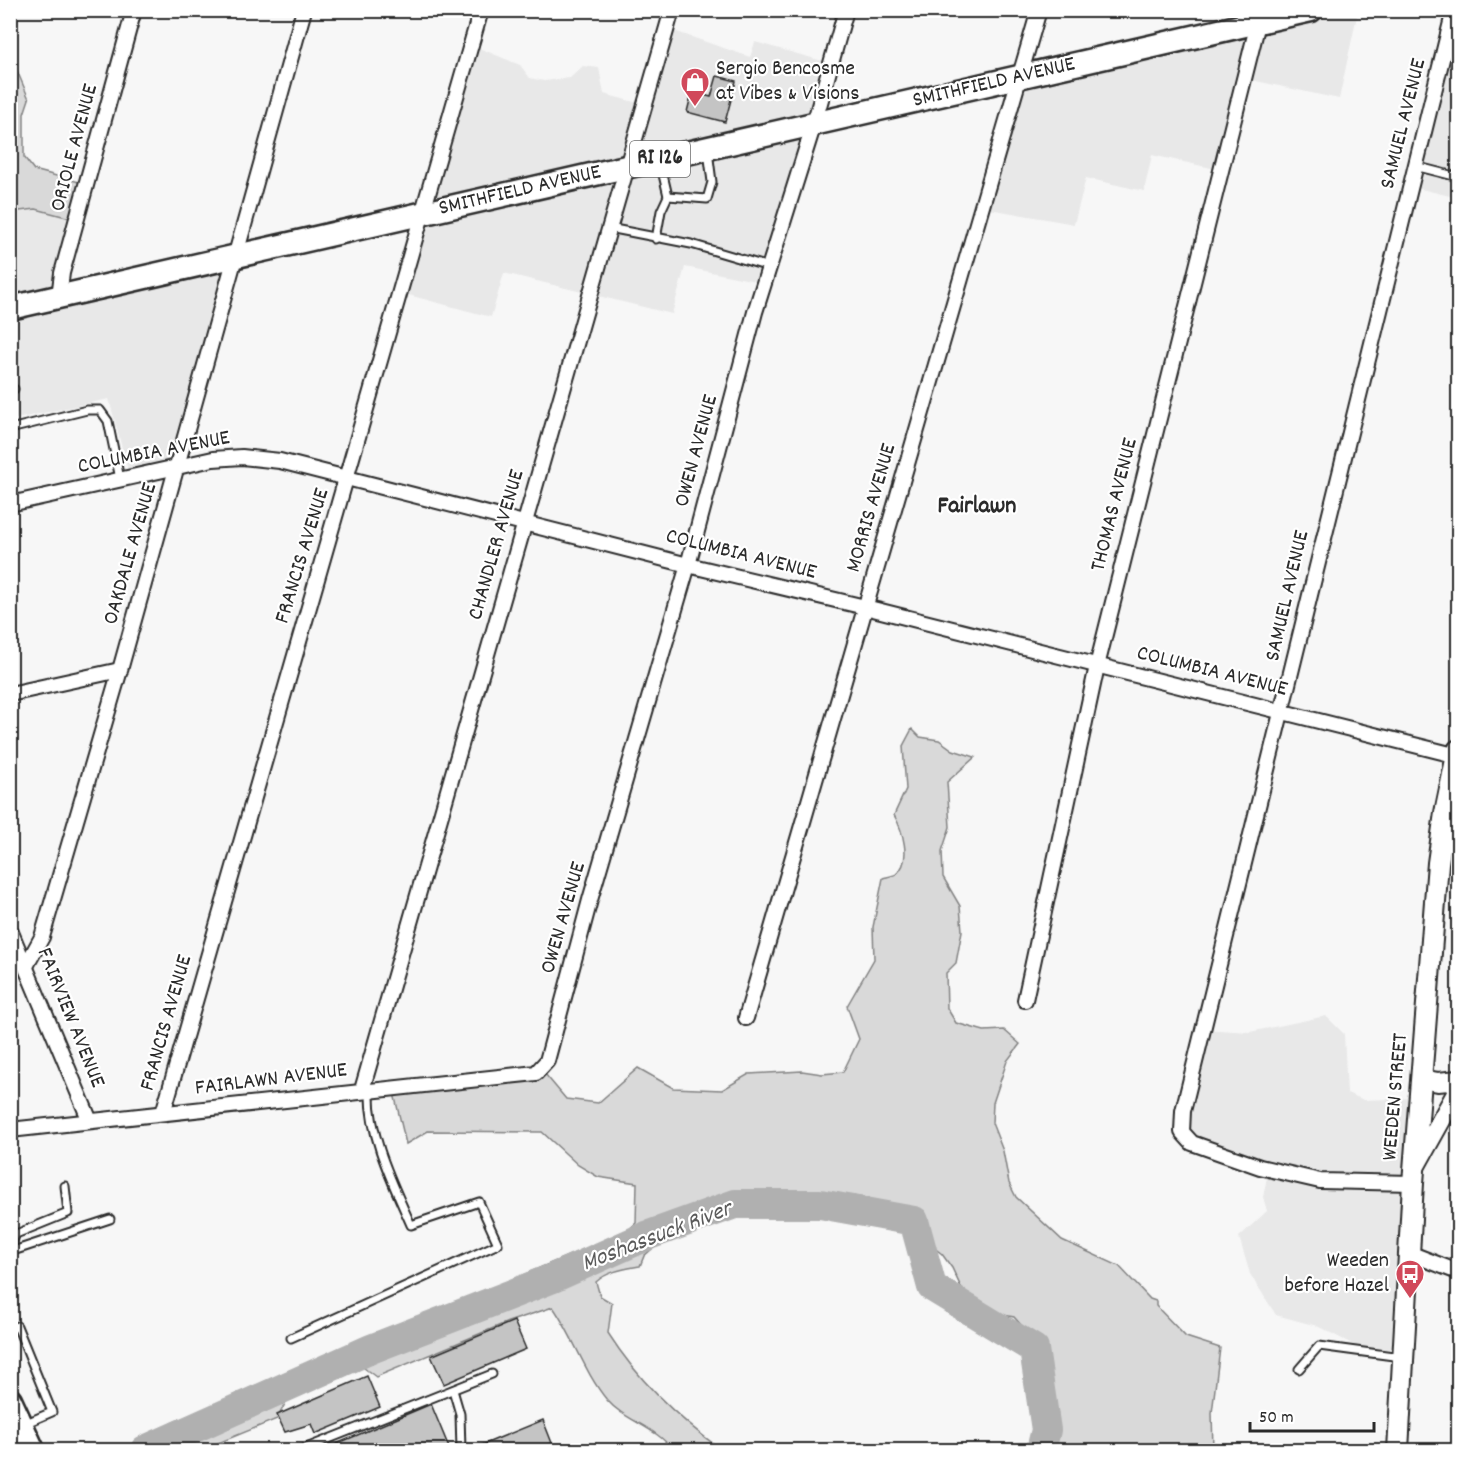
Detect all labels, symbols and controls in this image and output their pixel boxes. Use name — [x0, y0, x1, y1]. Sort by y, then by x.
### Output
street label: SMITHFIELD AVENUE — [910, 49, 1078, 117]
place label: Sergio Bencosme at Vibes & Visions — [716, 54, 859, 110]
street label: SAMUEL AVENUE — [1373, 56, 1435, 192]
shop icon: Sergio Bencosme at Vibes & Visions — [679, 66, 711, 108]
street label: ORIOLE AVENUE — [43, 81, 107, 215]
road number: RI 126 — [630, 141, 690, 177]
street label: SMITHFIELD AVENUE — [436, 157, 604, 225]
street label: OWEN AVENUE — [667, 391, 727, 511]
street label: COLUMBIA AVENUE — [75, 423, 233, 483]
street label: THOMAS AVENUE — [1083, 435, 1147, 575]
street label: MORRIS AVENUE — [839, 440, 905, 576]
street label: CHANDLER AVENUE — [461, 466, 533, 624]
street label: OAKDALE AVENUE — [96, 479, 166, 629]
street label: FRANCIS AVENUE — [268, 485, 338, 627]
district label: Fairlawn — [938, 490, 1016, 524]
street label: COLUMBIA AVENUE — [662, 521, 820, 589]
street label: SAMUEL AVENUE — [1258, 528, 1318, 664]
street label: COLUMBIA AVENUE — [1133, 638, 1291, 706]
street label: OWEN AVENUE — [533, 858, 595, 978]
street label: FAIRVIEW AVENUE — [28, 943, 112, 1093]
street label: FRANCIS AVENUE — [133, 951, 201, 1095]
street label: WEEDEN STREET — [1375, 1032, 1417, 1162]
street label: FAIRLAWN AVENUE — [193, 1055, 349, 1105]
water label: Moshassuck River — [577, 1192, 740, 1281]
place label: Weeden before Hazel — [1285, 1246, 1389, 1302]
bus stop icon: Weeden before Hazel — [1394, 1258, 1426, 1300]
scale bar — [1250, 1395, 1374, 1433]
text: 50 m — [1259, 1406, 1294, 1431]

